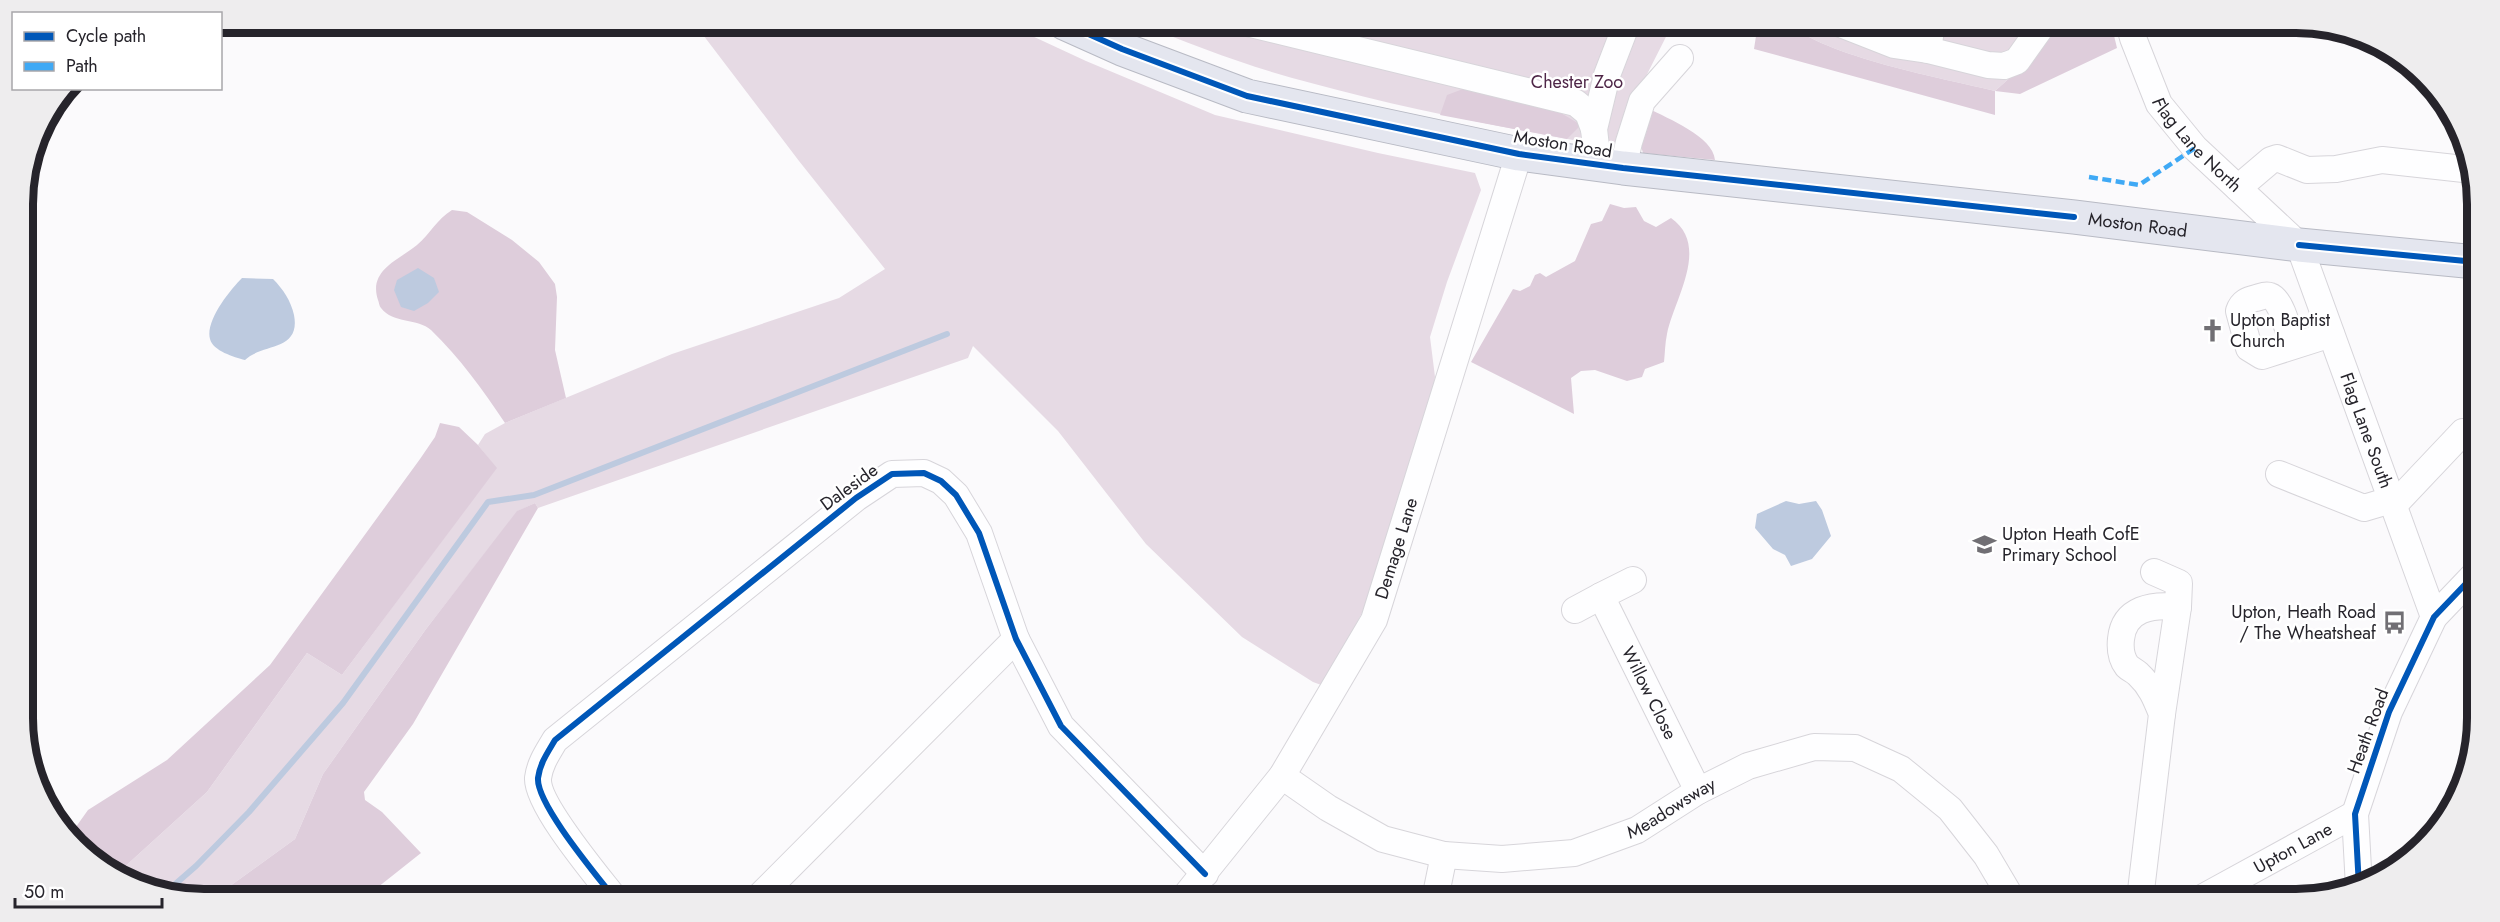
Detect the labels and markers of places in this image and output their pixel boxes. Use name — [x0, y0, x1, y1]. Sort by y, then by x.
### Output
place label: Upton Baptist Church — [2230, 307, 2331, 354]
church icon: Upton Baptist Church — [2199, 317, 2225, 343]
place label: Upton Heath CofE Primary School — [2002, 521, 2140, 568]
school or university icon: Upton Heath CofE Primary School — [1971, 531, 1997, 557]
place label: Upton, Heath Road / The Wheatsheaf — [2231, 599, 2377, 646]
bus stop icon: Upton, Heath Road / The Wheatsheaf — [2381, 609, 2407, 635]

